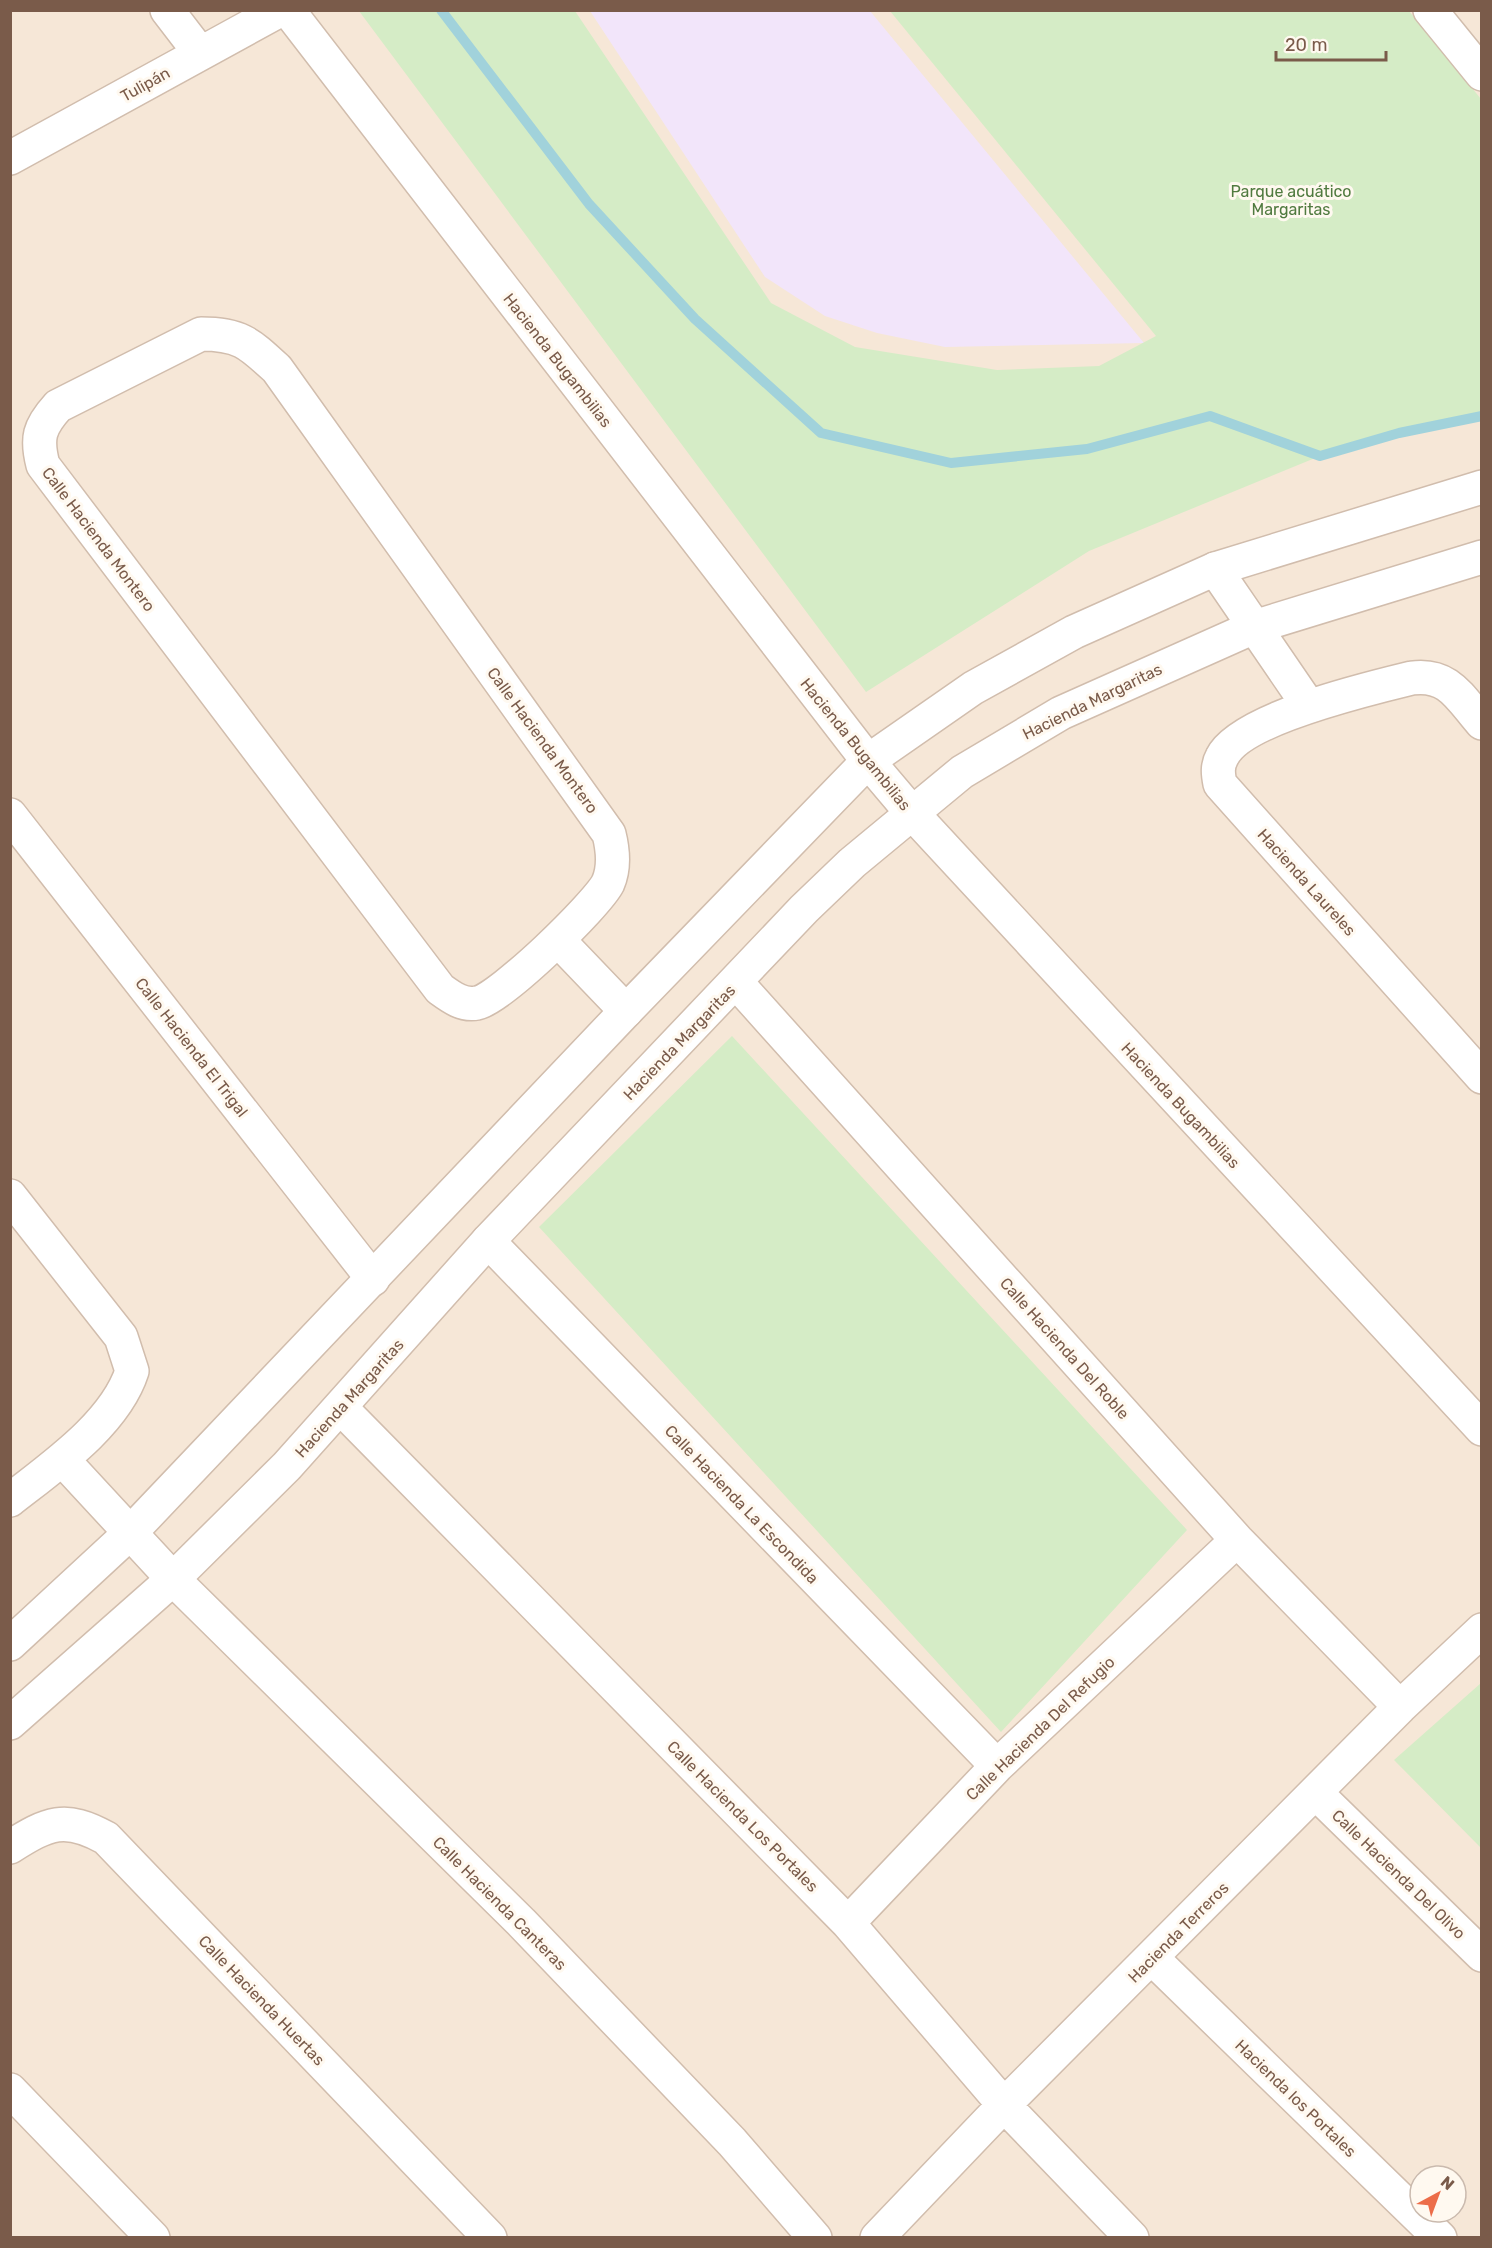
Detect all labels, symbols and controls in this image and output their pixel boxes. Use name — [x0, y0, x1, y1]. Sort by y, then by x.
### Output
scale bar — [1276, 24, 1386, 62]
text: 20 m — [1285, 34, 1327, 56]
street label: Tulipán — [117, 63, 173, 106]
park label: Parque acuático Margaritas — [1230, 182, 1352, 219]
street label: Hacienda Bugambilias — [499, 289, 616, 431]
street label: Calle Hacienda Montero — [38, 463, 159, 615]
street label: Hacienda Margaritas — [1019, 659, 1165, 744]
street label: Calle Hacienda Montero — [483, 664, 602, 817]
street label: Hacienda Bugambilias — [796, 674, 915, 814]
street label: Hacienda Laureles — [1254, 825, 1360, 940]
street label: Calle Hacienda El Trigal — [131, 974, 252, 1121]
street label: Hacienda Margaritas — [619, 981, 739, 1104]
street label: Hacienda Bugambilias — [1117, 1039, 1244, 1172]
street label: Calle Hacienda Del Roble — [996, 1274, 1133, 1423]
street label: Hacienda Margaritas — [291, 1335, 408, 1462]
street label: Calle Hacienda La Escondida — [661, 1421, 822, 1588]
street label: Calle Hacienda Del Refugio — [962, 1652, 1119, 1804]
street label: Calle Hacienda Los Portales — [663, 1737, 822, 1896]
street label: Calle Hacienda Del Olivo — [1328, 1806, 1469, 1943]
street label: Calle Hacienda Canteras — [429, 1833, 570, 1974]
street label: Hacienda Terreros — [1124, 1878, 1233, 1987]
street label: Calle Hacienda Huertas — [195, 1931, 329, 2069]
street label: Hacienda los Portales — [1231, 2036, 1360, 2161]
north arrow — [1408, 2164, 1468, 2224]
text: N — [1437, 2172, 1458, 2194]

